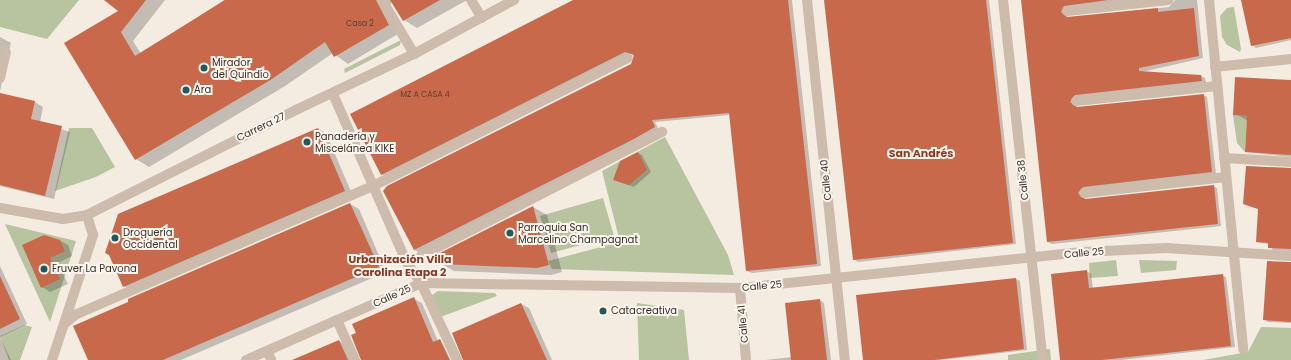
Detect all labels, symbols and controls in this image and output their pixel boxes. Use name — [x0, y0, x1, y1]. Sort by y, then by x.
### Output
house number: Casa 2 — [346, 19, 374, 29]
place label: Mirador del Quindío — [212, 56, 269, 80]
marker: Mirador del Quindío — [199, 63, 209, 73]
place label: Ara — [194, 84, 211, 96]
marker: Ara — [181, 85, 191, 95]
house number: MZ A CASA 4 — [400, 90, 450, 100]
street label: Carrera 27 — [235, 110, 287, 144]
place label: Panadería y Miscelánea KIKE — [315, 130, 394, 154]
marker: Panadería y Miscelánea KIKE — [302, 137, 312, 147]
district label: San Andrés — [889, 146, 953, 160]
street label: Calle 40 — [818, 159, 834, 201]
street label: Calle 38 — [1015, 159, 1031, 201]
place label: Parroquia San Marcelino Champagnat — [518, 221, 638, 244]
place label: Droguería Occidental — [123, 226, 178, 250]
marker: Parroquia San Marcelino Champagnat — [505, 228, 515, 238]
marker: Droguería Occidental — [110, 233, 120, 243]
street label: Calle 25 — [1063, 245, 1105, 261]
district label: Urbanización Villa Carolina Etapa 2 — [349, 253, 451, 279]
place label: Fruver La Pavona — [52, 263, 137, 275]
marker: Fruver La Pavona — [39, 264, 49, 274]
street label: Calle 25 — [741, 278, 783, 294]
street label: Calle 25 — [371, 282, 413, 310]
place label: Catacreativa — [611, 305, 677, 317]
street label: Calle 41 — [735, 305, 751, 343]
marker: Catacreativa — [598, 306, 608, 316]

